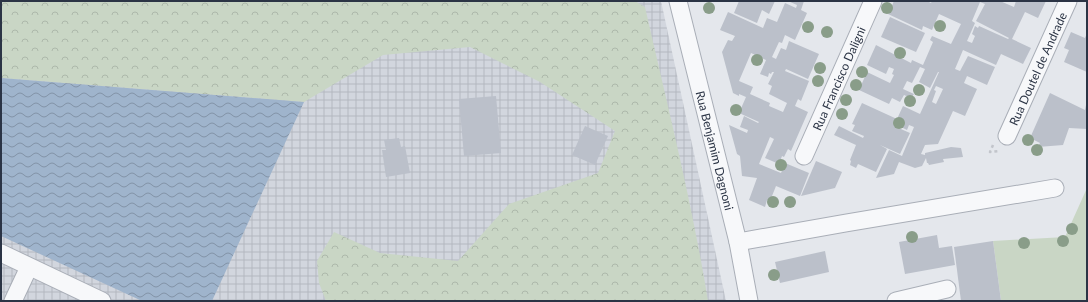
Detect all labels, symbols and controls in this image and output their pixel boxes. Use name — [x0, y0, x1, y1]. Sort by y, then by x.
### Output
street label: Rua Doutel de Andrade — [1005, 10, 1070, 128]
street label: Rua Francisco Daligni — [809, 24, 868, 133]
street label: Rua Benjamim Dagnoni — [693, 89, 737, 212]

